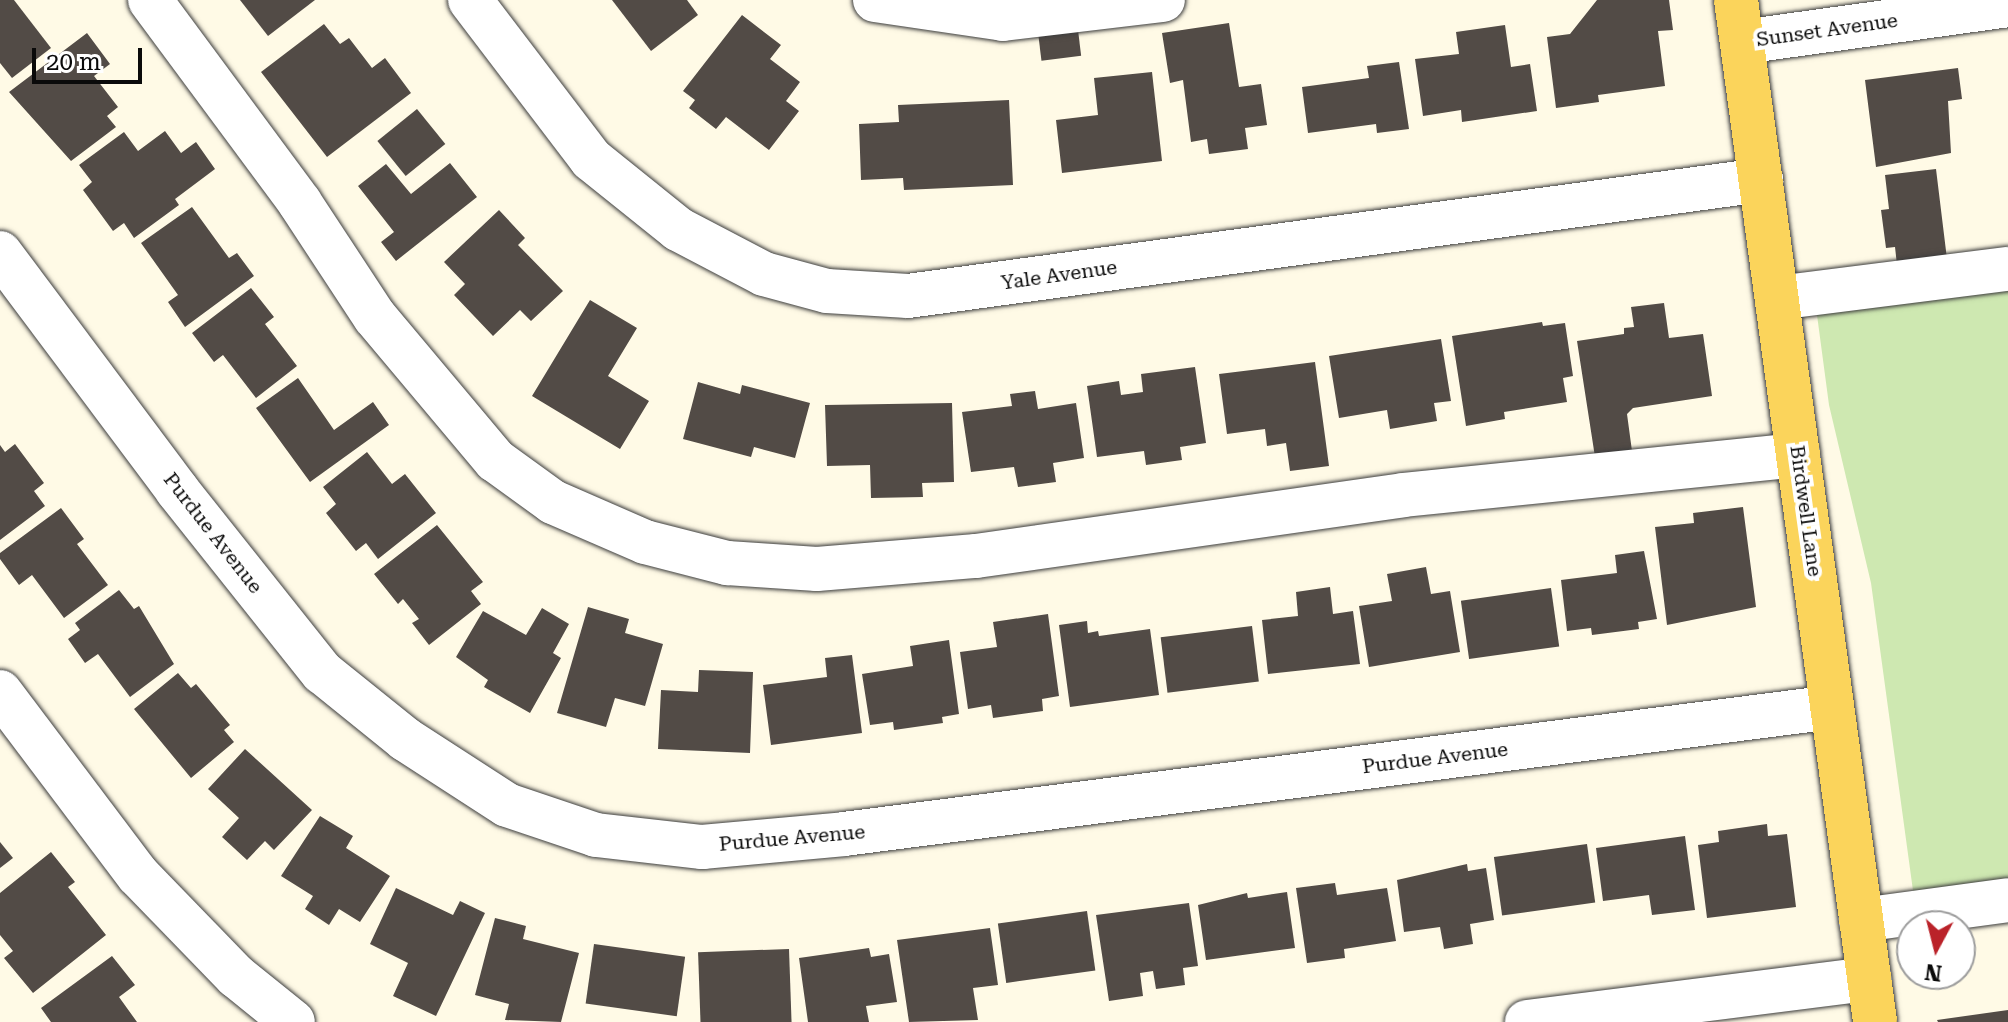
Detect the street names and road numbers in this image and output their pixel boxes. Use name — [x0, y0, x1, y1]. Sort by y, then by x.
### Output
street label: Sunset Avenue — [1755, 8, 1899, 52]
street label: Yale Avenue — [999, 255, 1119, 295]
street label: Birdwell Lane — [1785, 444, 1827, 578]
street label: Purdue Avenue — [158, 468, 268, 598]
street label: Purdue Avenue — [1361, 737, 1509, 779]
street label: Purdue Avenue — [718, 820, 866, 856]

